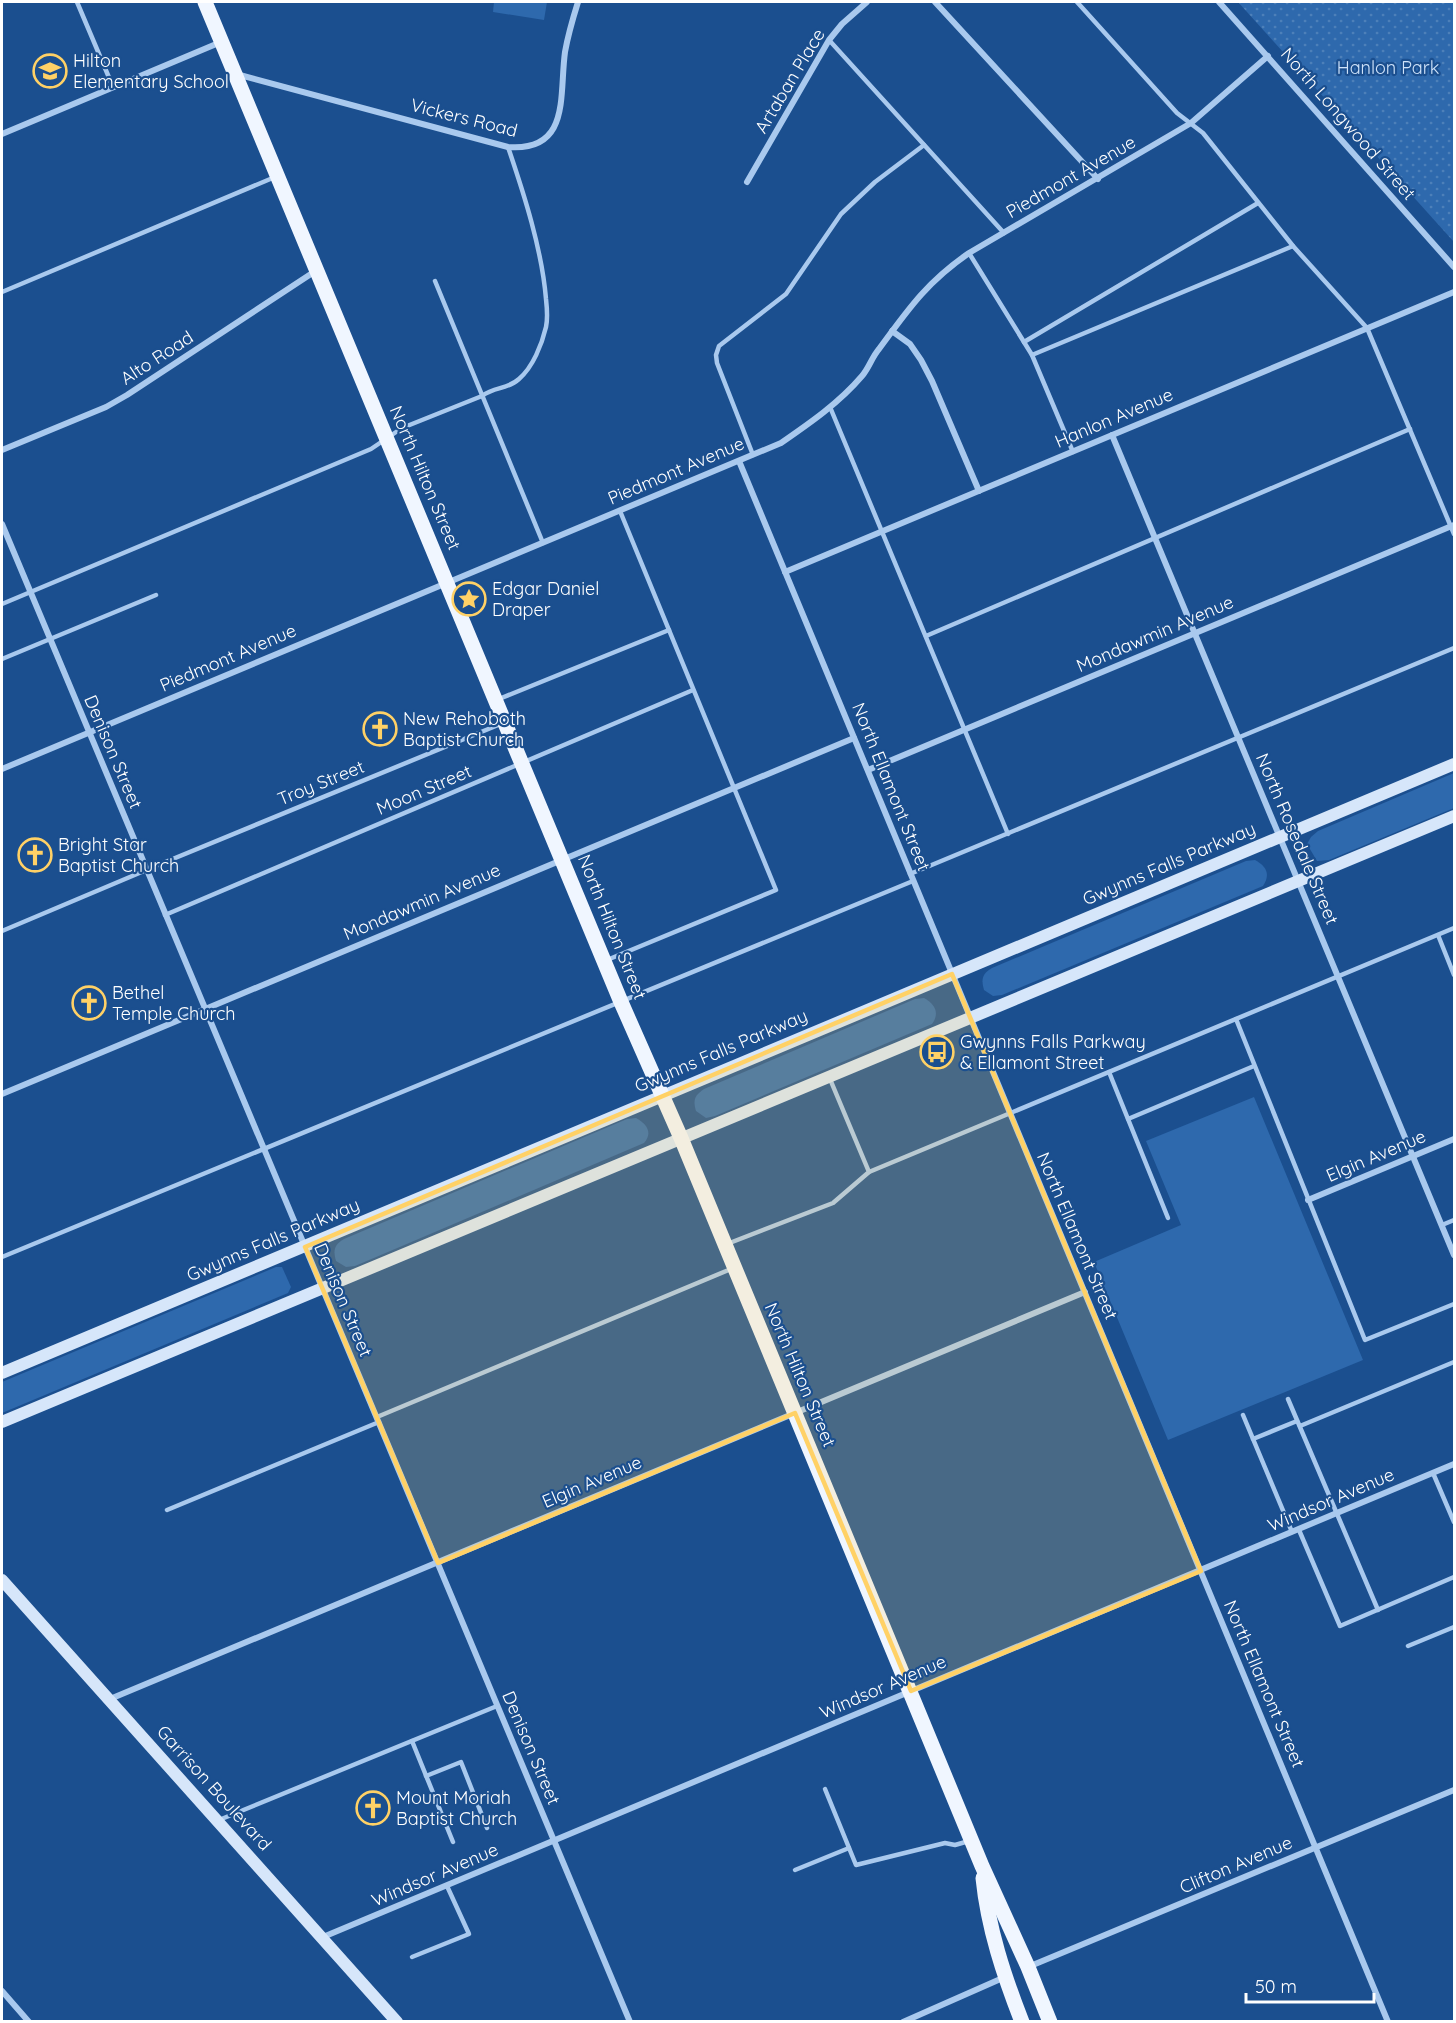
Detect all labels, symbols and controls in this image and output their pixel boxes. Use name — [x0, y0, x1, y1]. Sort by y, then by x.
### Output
street label: Artaban Place — [749, 24, 830, 137]
street label: North Longwood Street — [1276, 43, 1421, 205]
place label: Hilton Elementary School — [73, 49, 229, 93]
school or university icon: Hilton Elementary School — [32, 53, 68, 89]
park label: Hanlon Park — [1337, 56, 1439, 79]
street label: Vickers Road — [408, 93, 520, 142]
street label: Piedmont Avenue — [1002, 130, 1140, 223]
street label: Alto Road — [116, 326, 197, 390]
street label: Hanlon Avenue — [1051, 382, 1176, 453]
street label: North Hilton Street — [385, 402, 466, 553]
street label: Piedmont Avenue — [604, 431, 747, 510]
place label: Edgar Daniel Draper — [492, 577, 599, 621]
place icon: Edgar Daniel Draper — [451, 581, 487, 617]
street label: Mondawmin Avenue — [1073, 590, 1237, 677]
street label: Piedmont Avenue — [156, 618, 299, 697]
street label: Denison Street — [79, 691, 148, 812]
street label: North Ellamont Street — [847, 699, 936, 874]
place label: New Rehoboth Baptist Church — [403, 707, 526, 751]
church icon: New Rehoboth Baptist Church — [362, 711, 398, 747]
street label: North Rosedale Street — [1251, 750, 1344, 928]
street label: Troy Street — [274, 755, 368, 810]
street label: Moon Street — [373, 759, 475, 820]
street label: Gwynns Falls Parkway — [1079, 817, 1259, 910]
place label: Bright Star Baptist Church — [58, 833, 179, 877]
church icon: Bright Star Baptist Church — [17, 837, 53, 873]
street label: North Hilton Street — [573, 851, 652, 1003]
street label: Mondawmin Avenue — [340, 858, 504, 945]
place label: Bethel Temple Church — [112, 981, 236, 1025]
church icon: Bethel Temple Church — [71, 985, 107, 1021]
street label: Gwynns Falls Parkway — [631, 1004, 811, 1097]
place label: Gwynns Falls Parkway & Ellamont Street — [960, 1030, 1146, 1074]
bus stop icon: Gwynns Falls Parkway & Ellamont Street — [919, 1034, 955, 1070]
street label: Elgin Avenue — [1322, 1124, 1429, 1187]
street label: North Ellamont Street — [1032, 1149, 1123, 1323]
street label: Gwynns Falls Parkway — [183, 1193, 363, 1286]
street label: Denison Street — [309, 1239, 378, 1360]
street label: North Hilton Street — [760, 1299, 841, 1450]
street label: Elgin Avenue — [538, 1450, 645, 1513]
street label: Windsor Avenue — [1264, 1463, 1398, 1537]
street label: North Ellamont Street — [1219, 1597, 1310, 1771]
street label: Windsor Avenue — [816, 1650, 950, 1724]
street label: Denison Street — [497, 1687, 566, 1808]
street label: Garrison Boulevard — [152, 1720, 277, 1855]
place label: Mount Moriah Baptist Church — [396, 1786, 517, 1830]
church icon: Mount Moriah Baptist Church — [355, 1790, 391, 1826]
street label: Clifton Avenue — [1176, 1831, 1296, 1899]
street label: Windsor Avenue — [368, 1838, 502, 1912]
scale bar — [1246, 1966, 1374, 2004]
text: 50 m — [1255, 1975, 1297, 1998]

